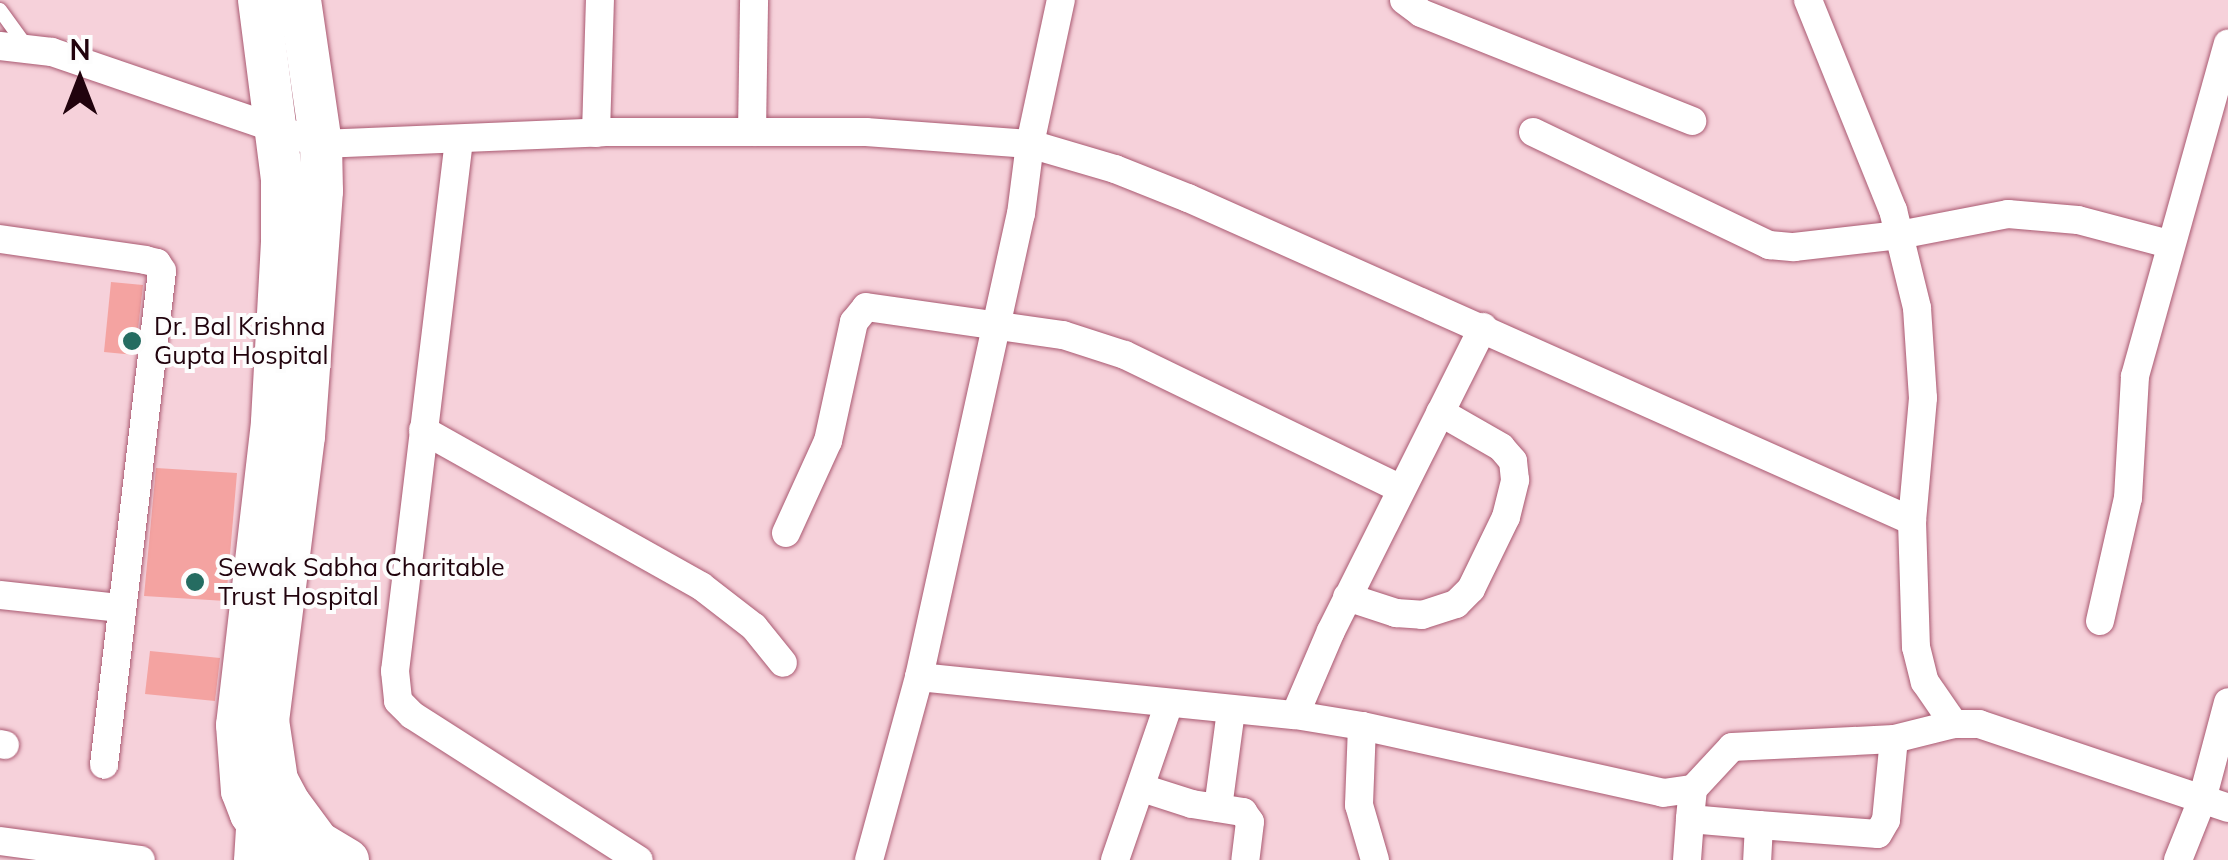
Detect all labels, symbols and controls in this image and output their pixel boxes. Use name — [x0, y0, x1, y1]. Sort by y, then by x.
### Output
north arrow — [30, 30, 130, 130]
text: N — [69, 32, 91, 67]
place label: Dr. Bal Krishna Gupta Hospital — [154, 312, 328, 371]
marker: Dr. Bal Krishna Gupta Hospital — [119, 328, 145, 354]
place label: Sewak Sabha Charitable Trust Hospital — [218, 553, 505, 612]
marker: Sewak Sabha Charitable Trust Hospital — [182, 569, 208, 595]

